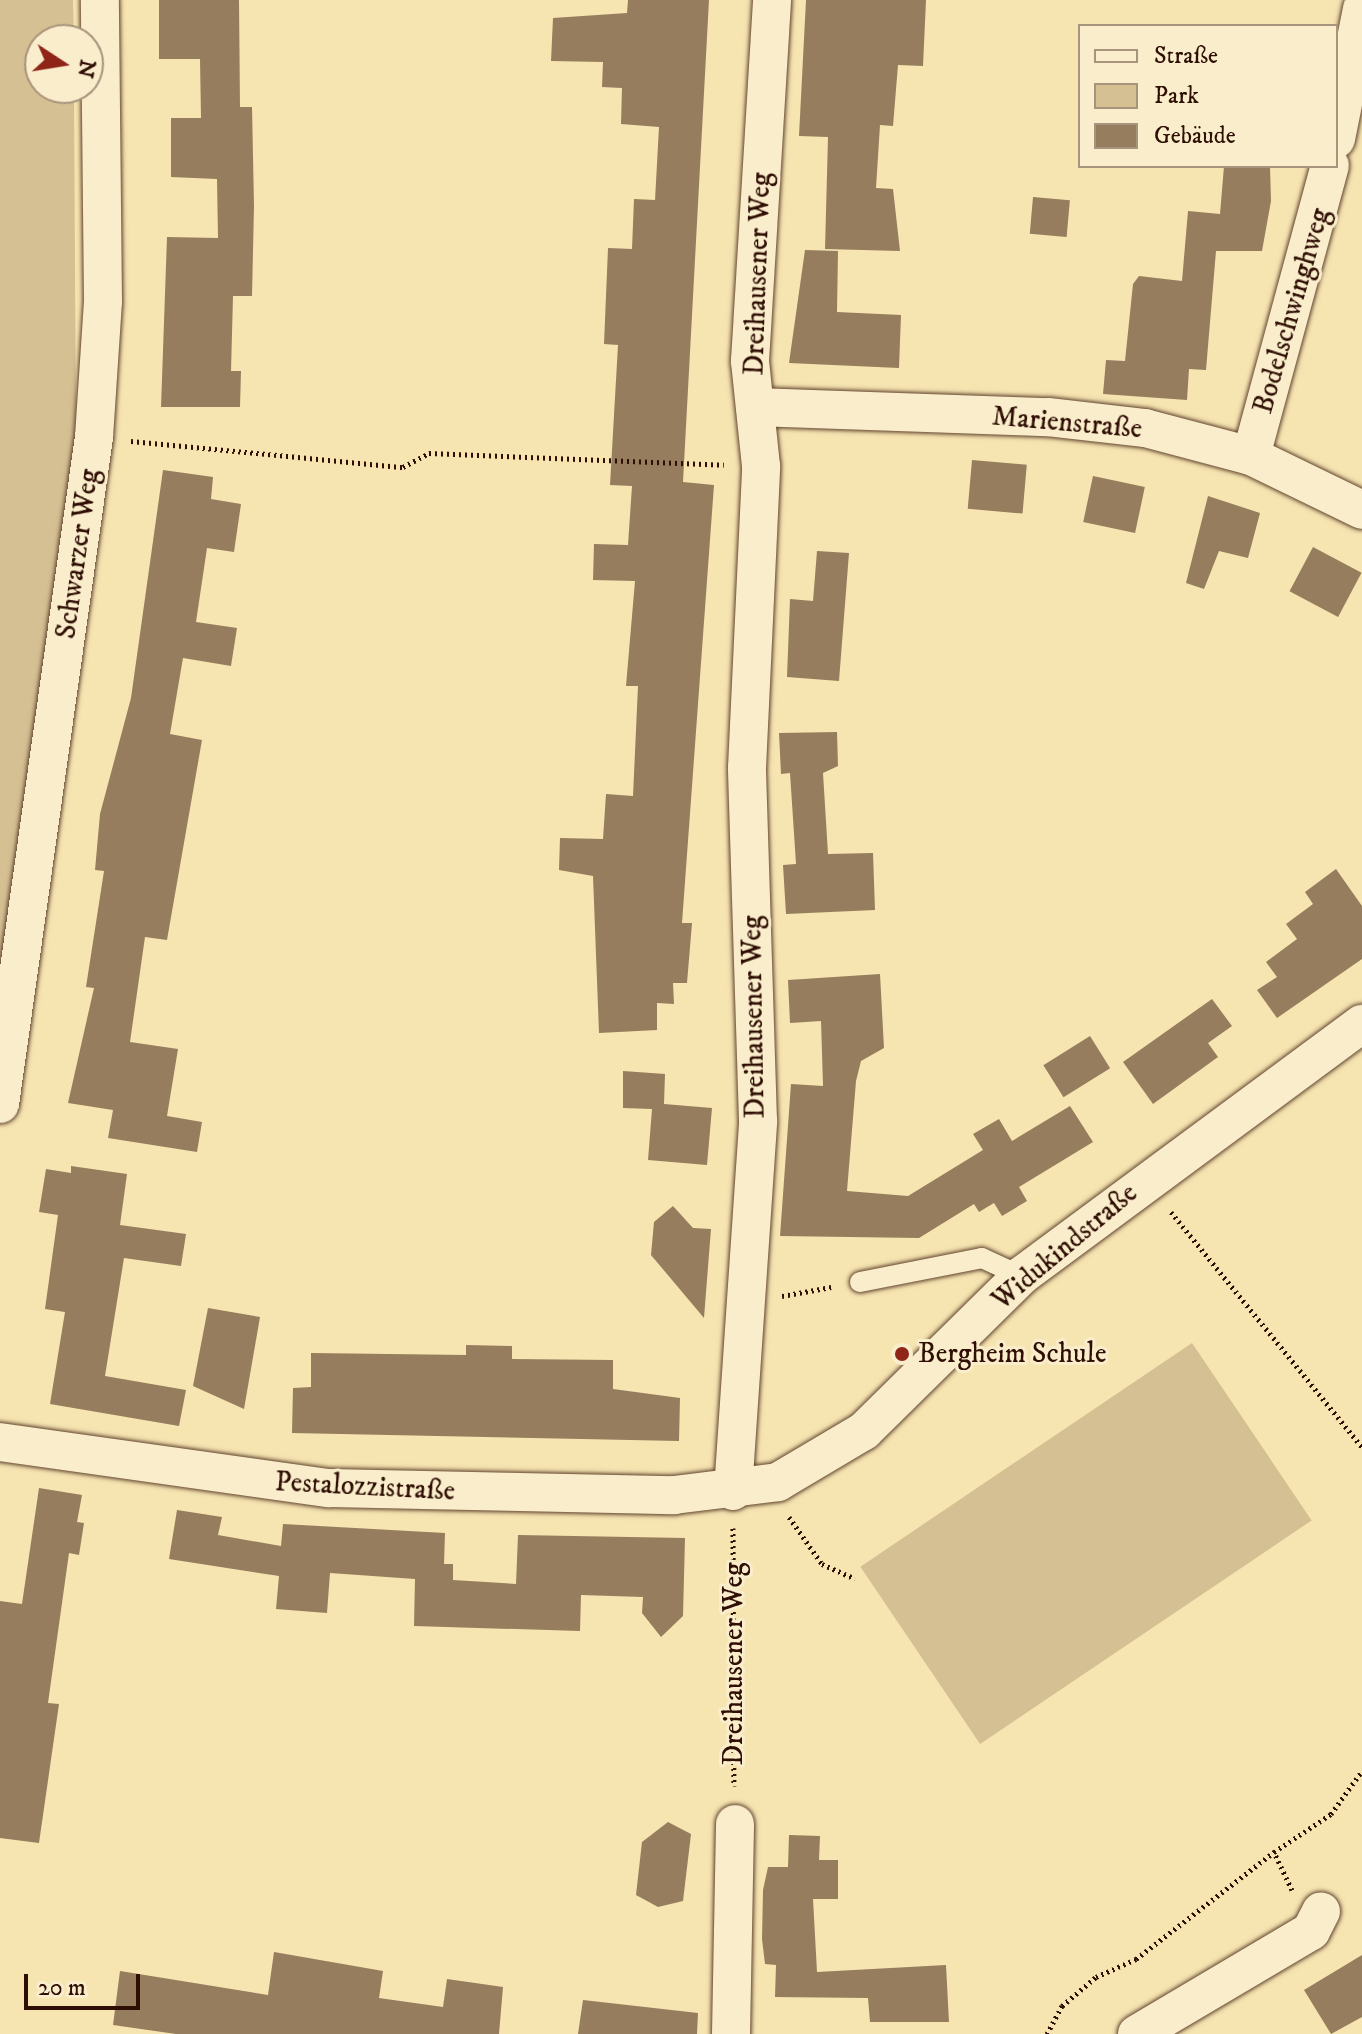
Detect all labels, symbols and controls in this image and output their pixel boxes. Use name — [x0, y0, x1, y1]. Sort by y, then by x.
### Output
north arrow — [24, 24, 104, 104]
legend — [1078, 24, 1338, 168]
text: Straße — [1154, 41, 1218, 71]
text: N — [71, 57, 101, 80]
text: Park — [1154, 81, 1199, 111]
text: Gebäude — [1154, 121, 1236, 151]
street label: Dreihausener Weg — [738, 172, 778, 376]
street label: Bodelschwinghweg — [1247, 204, 1337, 418]
street label: Marienstraße — [991, 400, 1143, 446]
street label: Schwarzer Weg — [49, 467, 107, 641]
street label: Dreihausener Weg — [735, 915, 773, 1119]
street label: Widukindstraße — [986, 1177, 1144, 1317]
place label: Bergheim Schule — [918, 1337, 1106, 1371]
marker: Bergheim Schule — [893, 1345, 911, 1363]
street label: Pestalozzistraße — [274, 1466, 456, 1508]
street label: Dreihausener Weg — [717, 1562, 751, 1766]
scale bar — [28, 1958, 144, 2008]
text: 20 m — [38, 1973, 86, 2003]

